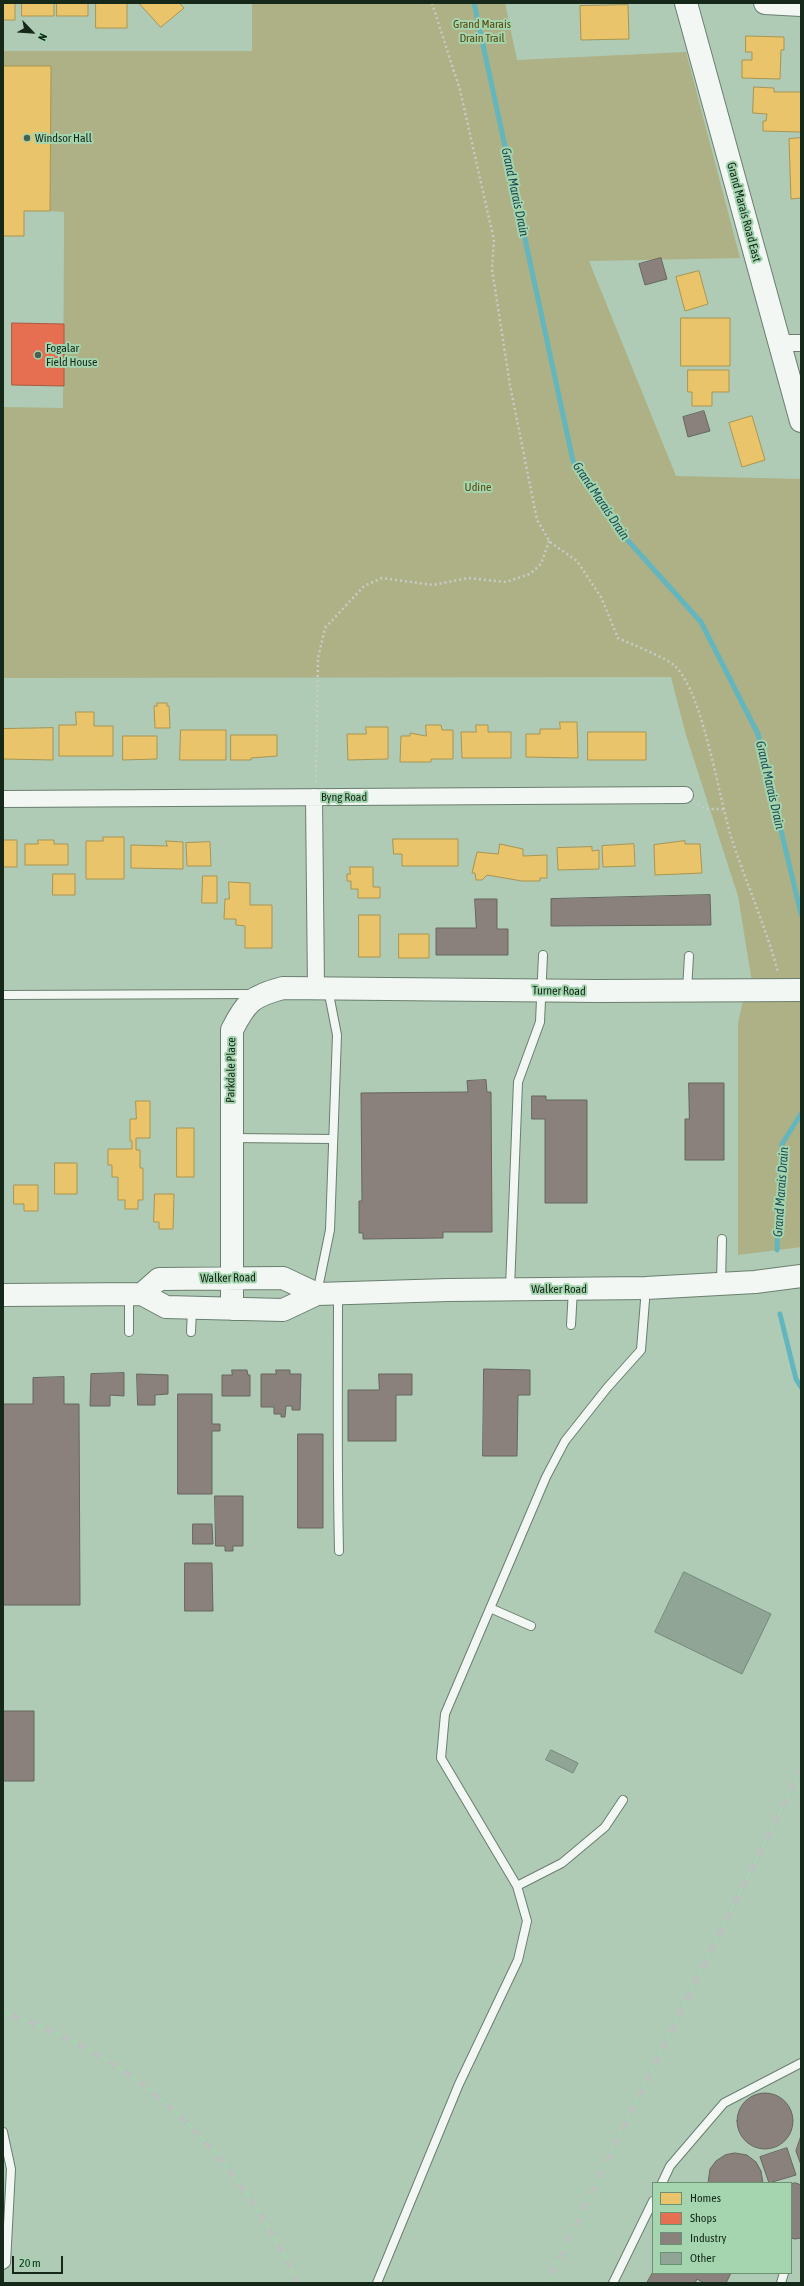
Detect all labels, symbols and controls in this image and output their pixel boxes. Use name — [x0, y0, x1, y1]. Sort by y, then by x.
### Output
north arrow — [12, 12, 52, 52]
park label: Grand Marais Drain Trail — [453, 17, 511, 45]
text: N — [36, 32, 50, 43]
place label: Windsor Hall — [35, 131, 92, 145]
marker: Windsor Hall — [22, 133, 32, 143]
water label: Grand Marais Drain — [498, 146, 532, 238]
street label: Grand Marais Road East — [724, 161, 764, 263]
place label: Fogalar Field House — [46, 341, 98, 369]
marker: Fogalar Field House — [33, 350, 43, 360]
water label: Grand Marais Drain — [569, 459, 633, 543]
park label: Udine — [465, 480, 491, 494]
water label: Grand Marais Drain — [752, 739, 788, 831]
street label: Byng Road — [321, 790, 367, 804]
street label: Turner Road — [532, 983, 586, 999]
street label: Parkdale Place — [223, 1037, 239, 1103]
water label: Grand Marais Drain — [770, 1146, 792, 1238]
street label: Walker Road — [200, 1270, 256, 1286]
street label: Walker Road — [531, 1282, 587, 1296]
legend — [652, 2182, 792, 2274]
text: Homes — [690, 2191, 721, 2205]
text: Shops — [690, 2211, 716, 2225]
text: Industry — [690, 2231, 727, 2245]
scale bar — [14, 2248, 65, 2274]
text: Other — [690, 2251, 715, 2265]
text: 20 m — [19, 2256, 41, 2270]

